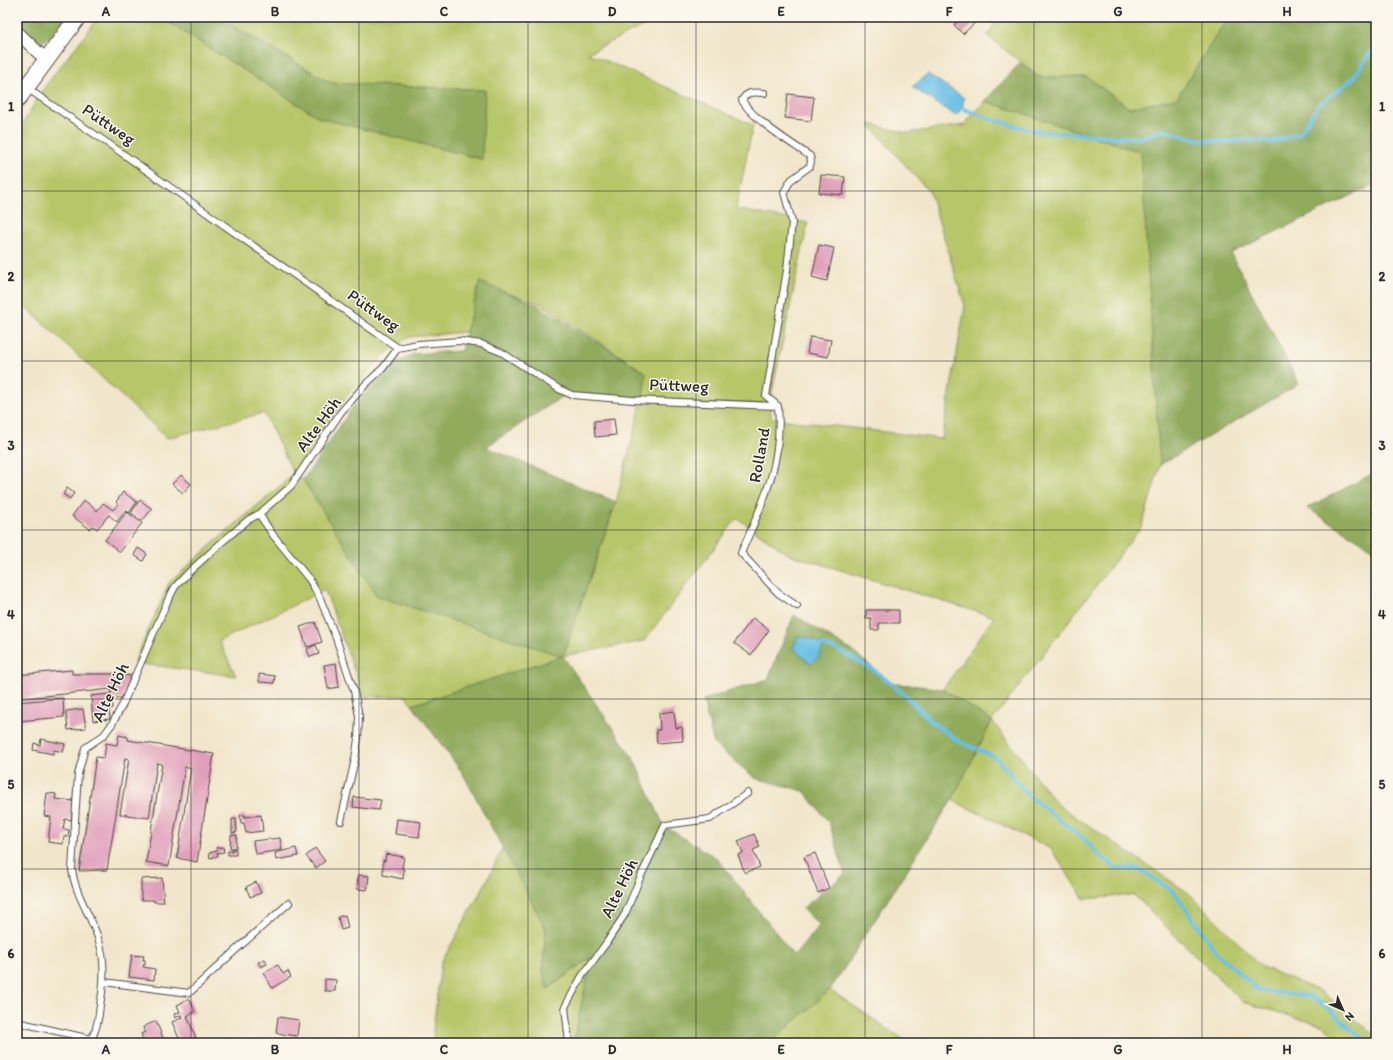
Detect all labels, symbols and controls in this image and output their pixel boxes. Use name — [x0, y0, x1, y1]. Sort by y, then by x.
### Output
text: A — [101, 4, 111, 19]
text: B — [271, 4, 280, 19]
text: C — [440, 4, 449, 19]
text: D — [608, 4, 617, 19]
text: E — [777, 4, 785, 19]
text: F — [946, 4, 953, 19]
text: G — [1114, 4, 1123, 19]
text: H — [1283, 4, 1292, 19]
text: 1 — [8, 99, 14, 114]
street label: Püttweg — [79, 99, 140, 149]
text: 1 — [1379, 99, 1385, 114]
text: 2 — [8, 269, 15, 284]
text: 2 — [1379, 269, 1386, 284]
street label: Püttweg — [344, 285, 404, 335]
street label: Püttweg — [649, 374, 709, 396]
street label: Alte Höh — [291, 392, 345, 456]
street label: Rolland — [744, 425, 774, 484]
text: 3 — [7, 438, 15, 453]
text: 3 — [1378, 438, 1386, 453]
text: 4 — [7, 607, 15, 622]
text: 4 — [1378, 607, 1386, 622]
street label: Alte Höh — [87, 659, 133, 725]
text: 5 — [8, 777, 15, 792]
text: 5 — [1379, 777, 1386, 792]
street label: Alte Höh — [596, 855, 642, 921]
text: 6 — [8, 946, 15, 961]
text: 6 — [1379, 946, 1386, 961]
north arrow — [1323, 990, 1363, 1030]
text: N — [1342, 1009, 1357, 1024]
text: A — [101, 1042, 111, 1057]
text: B — [271, 1042, 280, 1057]
text: C — [440, 1042, 449, 1057]
text: D — [608, 1042, 617, 1057]
text: E — [777, 1042, 785, 1057]
text: F — [946, 1042, 953, 1057]
text: G — [1114, 1042, 1123, 1057]
text: H — [1283, 1042, 1292, 1057]

